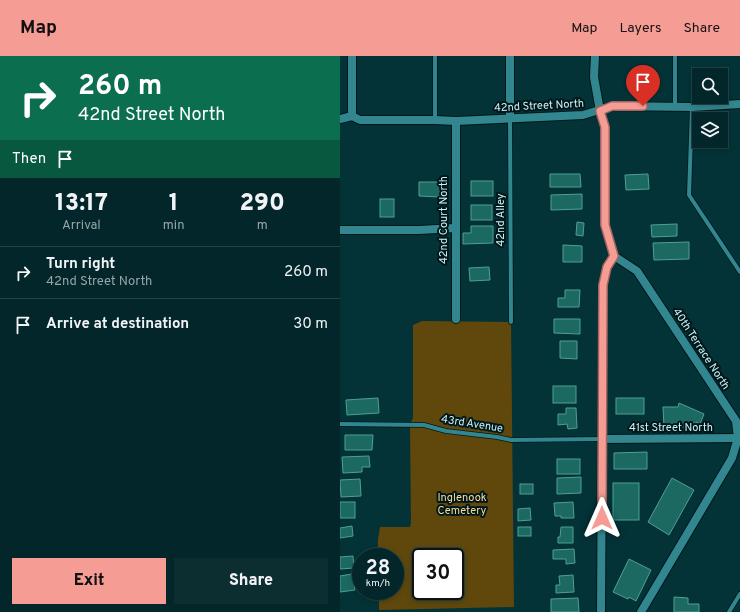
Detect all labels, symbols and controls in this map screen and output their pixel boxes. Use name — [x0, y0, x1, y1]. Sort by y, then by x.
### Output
text: Map — [20, 16, 57, 40]
text: Map — [571, 20, 597, 37]
text: Layers — [619, 20, 661, 37]
text: Share — [683, 20, 720, 37]
pin — [626, 65, 660, 106]
map controls — [692, 68, 728, 148]
button: search — [692, 68, 728, 104]
text: 260 m — [78, 69, 162, 105]
icon: arrive — [632, 71, 654, 93]
icon: right — [12, 72, 64, 124]
street label: 42nd Street North — [494, 97, 584, 115]
text: 42nd Street North — [78, 104, 225, 127]
button: layers — [692, 112, 728, 148]
icon: arrive — [54, 148, 76, 170]
text: Then — [12, 150, 46, 169]
street label: 42nd Court North — [437, 176, 451, 264]
text: 13:17 — [55, 189, 108, 219]
text: 1 — [169, 189, 179, 219]
text: 290 — [239, 189, 285, 219]
street label: 42nd Alley — [494, 193, 508, 247]
text: Arrival — [62, 218, 101, 234]
text: min — [163, 218, 184, 234]
text: m — [257, 218, 268, 234]
text: Turn right — [46, 255, 115, 274]
icon: right — [12, 262, 34, 284]
text: 260 m — [284, 263, 328, 282]
text: 42nd Street North — [46, 274, 152, 290]
street label: 40th Terrace North — [669, 306, 733, 392]
icon: arrive — [12, 314, 34, 336]
text: Arrive at destination — [46, 315, 189, 334]
text: 30 m — [293, 315, 328, 334]
street label: 43rd Avenue — [440, 412, 504, 436]
street label: 41st Street North — [629, 421, 713, 435]
park label: Inglenook Cemetery — [437, 491, 487, 518]
position arrow — [581, 497, 623, 539]
speed limit sign: 30 — [412, 548, 464, 600]
text: 28 — [366, 556, 390, 582]
button: Exit — [12, 558, 166, 604]
button: Share — [174, 558, 328, 604]
text: km/h — [366, 577, 390, 590]

